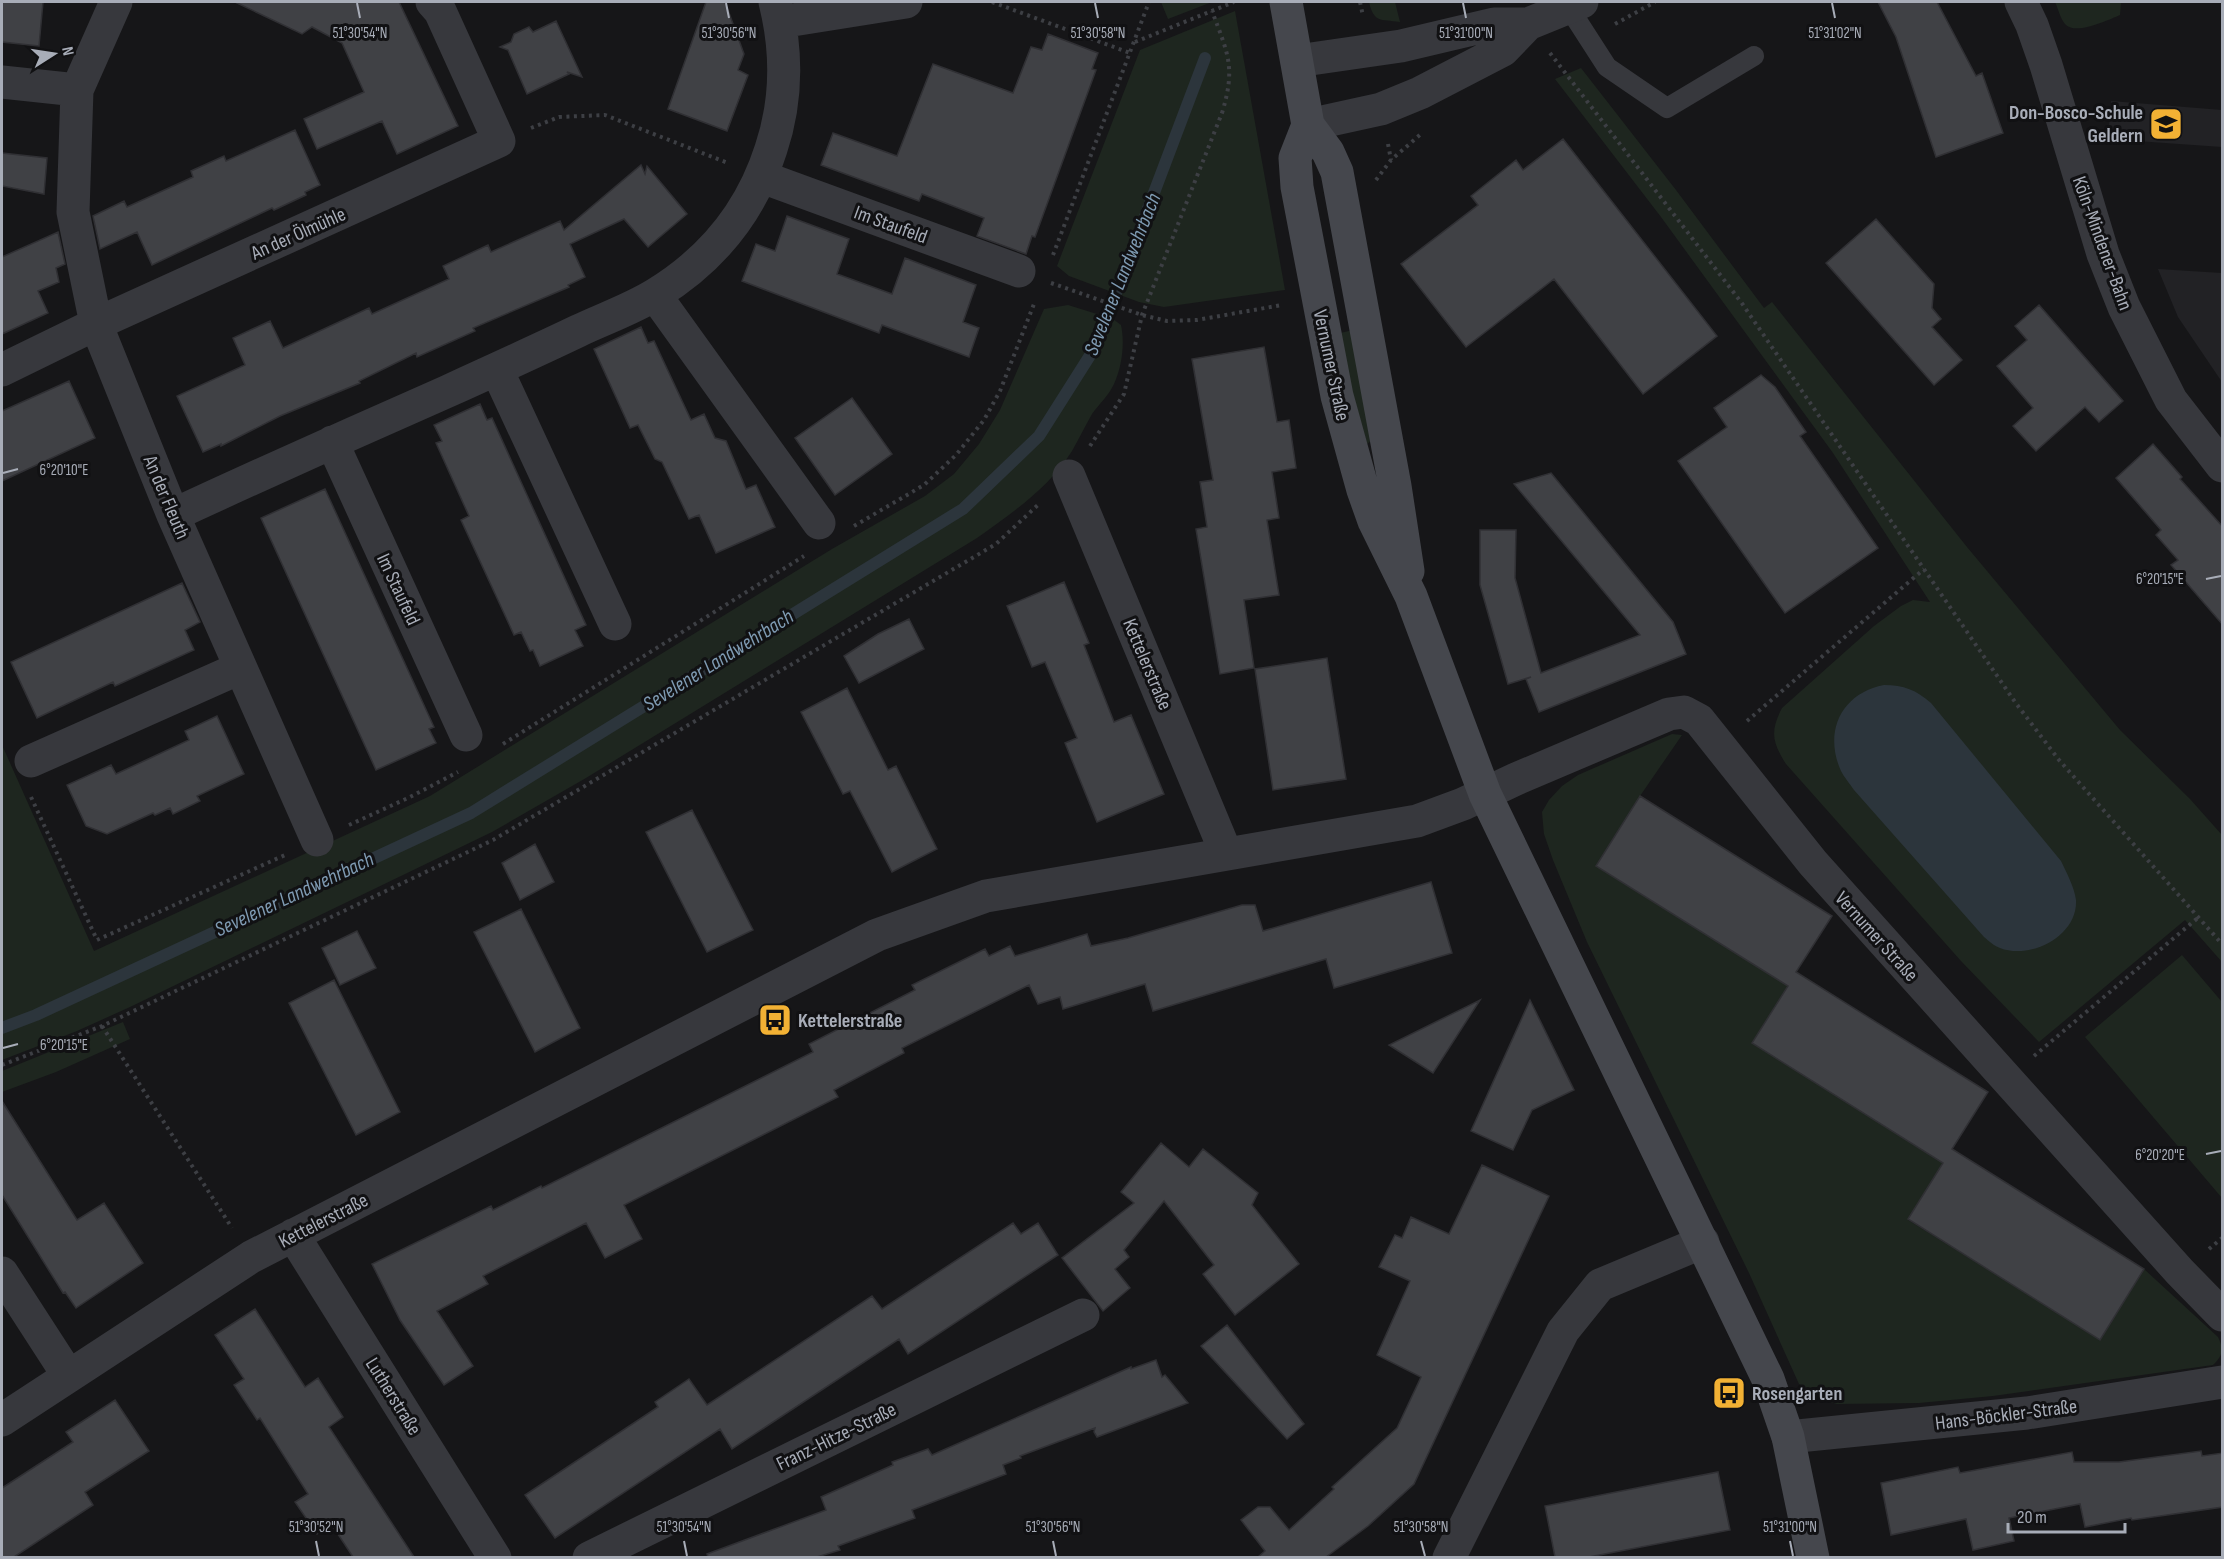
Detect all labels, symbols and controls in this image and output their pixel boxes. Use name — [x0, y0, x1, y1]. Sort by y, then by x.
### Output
north arrow — [24, 24, 84, 84]
text: 51°30'54"N — [333, 24, 387, 43]
text: 51°30'56"N — [701, 24, 757, 43]
text: 51°30'58"N — [1071, 24, 1125, 43]
text: 51°31'00"N — [1439, 24, 1493, 43]
text: 51°31'02"N — [1808, 24, 1862, 43]
text: N — [57, 45, 77, 57]
place label: Don-Bosco-Schule Geldern — [2009, 101, 2143, 148]
school or university icon: Don-Bosco-Schule Geldern — [2148, 106, 2184, 142]
street label: Köln-Mindener-Bahn — [2067, 173, 2137, 313]
water label: Sevelener Landwehrbach — [1079, 189, 1166, 359]
street label: Im Staufeld — [851, 201, 931, 249]
street label: An der Ölmühle — [246, 202, 349, 266]
street label: Vernumer Straße — [1308, 307, 1355, 423]
street label: An der Fleuth — [137, 451, 194, 543]
text: 6°20'10"E — [40, 461, 88, 480]
street label: Im Staufeld — [371, 550, 425, 629]
text: 6°20'15"E — [2136, 570, 2184, 589]
water label: Sevelener Landwehrbach — [638, 604, 798, 717]
street label: Kettelerstraße — [1117, 615, 1177, 714]
water label: Sevelener Landwehrbach — [211, 847, 378, 942]
street label: Vernumer Straße — [1829, 887, 1923, 987]
bus stop icon: Kettelerstraße — [757, 1002, 793, 1038]
place label: Kettelerstraße — [798, 1009, 902, 1033]
text: 6°20'15"E — [40, 1036, 88, 1055]
text: 6°20'20"E — [2135, 1146, 2185, 1165]
street label: Kettelerstraße — [275, 1188, 372, 1254]
street label: Lutherstraße — [360, 1353, 426, 1440]
bus stop icon: Rosengarten — [1711, 1375, 1747, 1411]
place label: Rosengarten — [1752, 1382, 1842, 1406]
street label: Hans-Böckler-Straße — [1934, 1394, 2078, 1436]
street label: Franz-Hitze-Straße — [773, 1398, 900, 1476]
scale bar — [2008, 1496, 2125, 1534]
text: 20 m — [2017, 1507, 2047, 1528]
text: 51°30'52"N — [289, 1518, 343, 1537]
text: 51°30'54"N — [657, 1518, 711, 1537]
text: 51°30'56"N — [1025, 1518, 1081, 1537]
text: 51°30'58"N — [1394, 1518, 1448, 1537]
text: 51°31'00"N — [1763, 1518, 1817, 1537]

